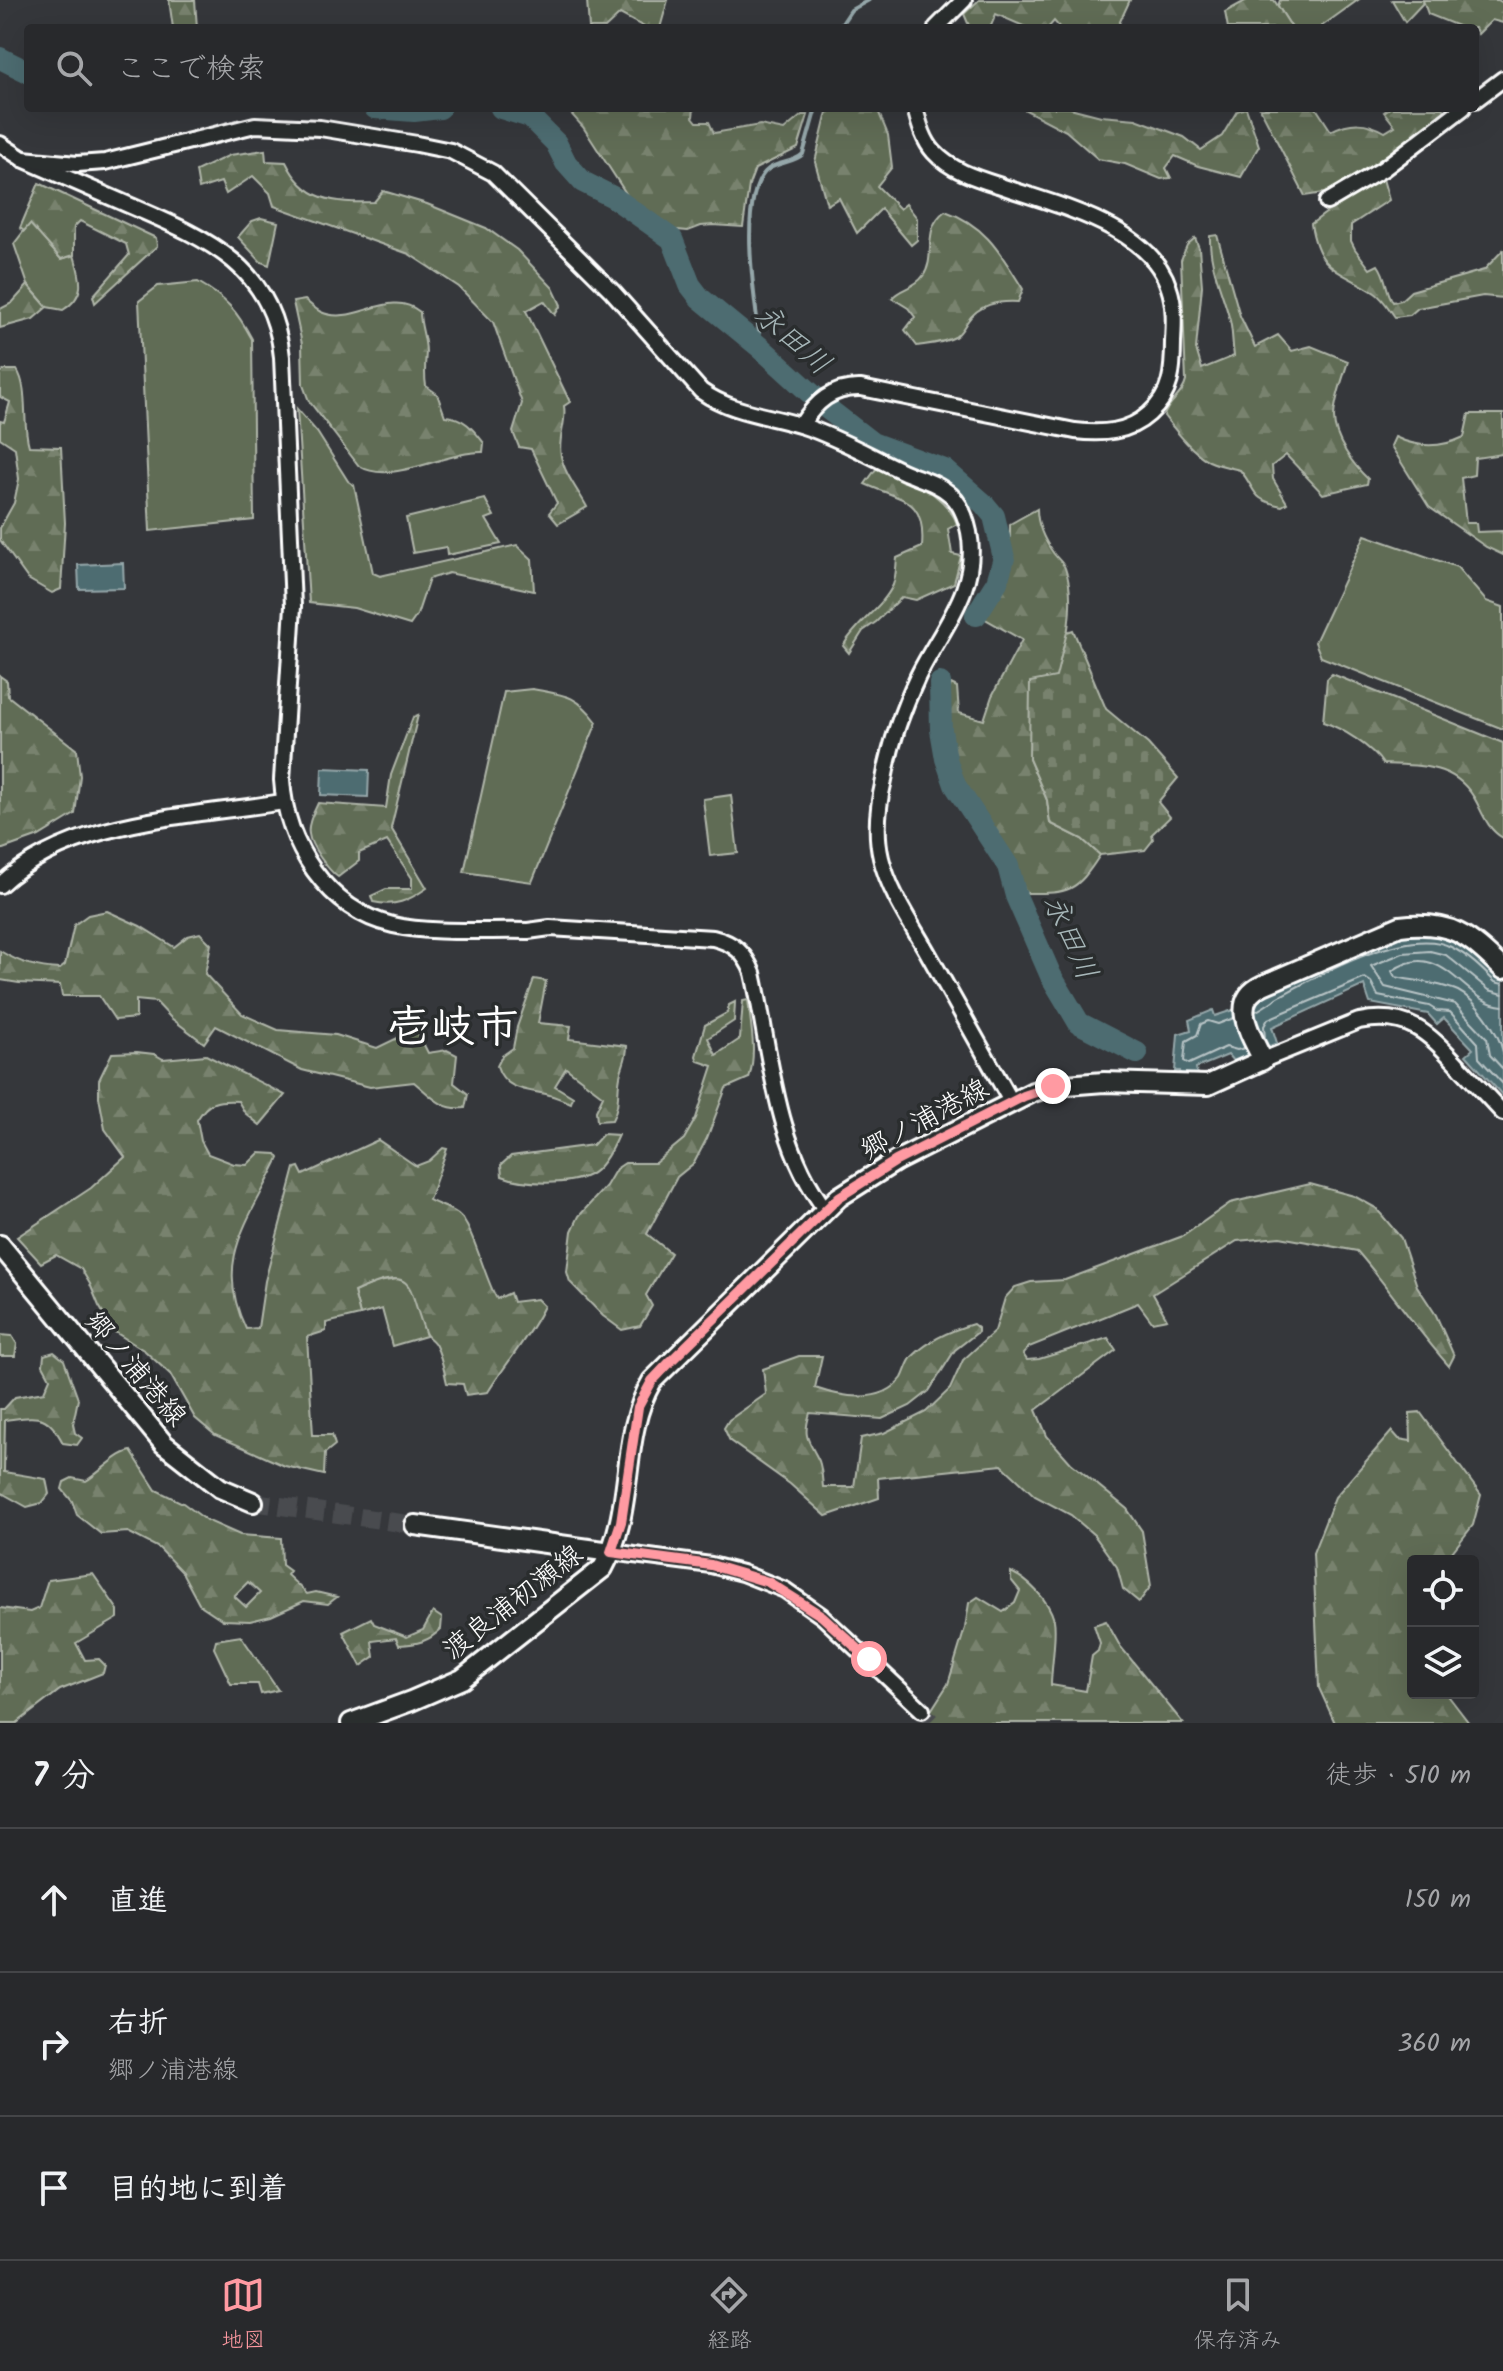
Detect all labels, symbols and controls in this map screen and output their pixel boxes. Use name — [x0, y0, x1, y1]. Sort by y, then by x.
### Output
search box — [24, 24, 1479, 112]
icon: search — [52, 46, 96, 90]
text: ここで検索 — [116, 46, 266, 94]
water label: 永田川 — [742, 293, 841, 388]
water label: 永田川 — [1029, 887, 1109, 989]
district label: 壱岐市 — [387, 994, 519, 1064]
street label: 郷ノ浦港線 — [853, 1067, 998, 1173]
route end — [1035, 1068, 1071, 1104]
street label: 郷ノ浦港線 — [73, 1302, 197, 1438]
street label: 渡良浦初瀬線 — [433, 1534, 594, 1672]
map controls — [1407, 1555, 1479, 1699]
button: locate — [1407, 1555, 1479, 1627]
button: layers — [1407, 1627, 1479, 1699]
route start — [851, 1641, 887, 1677]
text: 7 分 — [32, 1750, 95, 1804]
text: 徒歩 · 510 m — [1326, 1755, 1471, 1797]
icon: ahead — [32, 1878, 76, 1922]
text: 直進 — [108, 1878, 168, 1926]
text: 150 m — [1405, 1879, 1471, 1921]
text: 右折 — [108, 2000, 168, 2048]
icon: right — [32, 2022, 76, 2066]
text: 360 m — [1398, 2023, 1471, 2065]
text: 郷ノ浦港線 — [108, 2050, 238, 2092]
icon: arrive — [32, 2166, 76, 2210]
text: 目的地に到着 — [108, 2166, 288, 2214]
tab: 地図 — [221, 2273, 265, 2359]
tab: 経路 — [707, 2273, 752, 2359]
tab: 保存済み — [1194, 2273, 1282, 2359]

